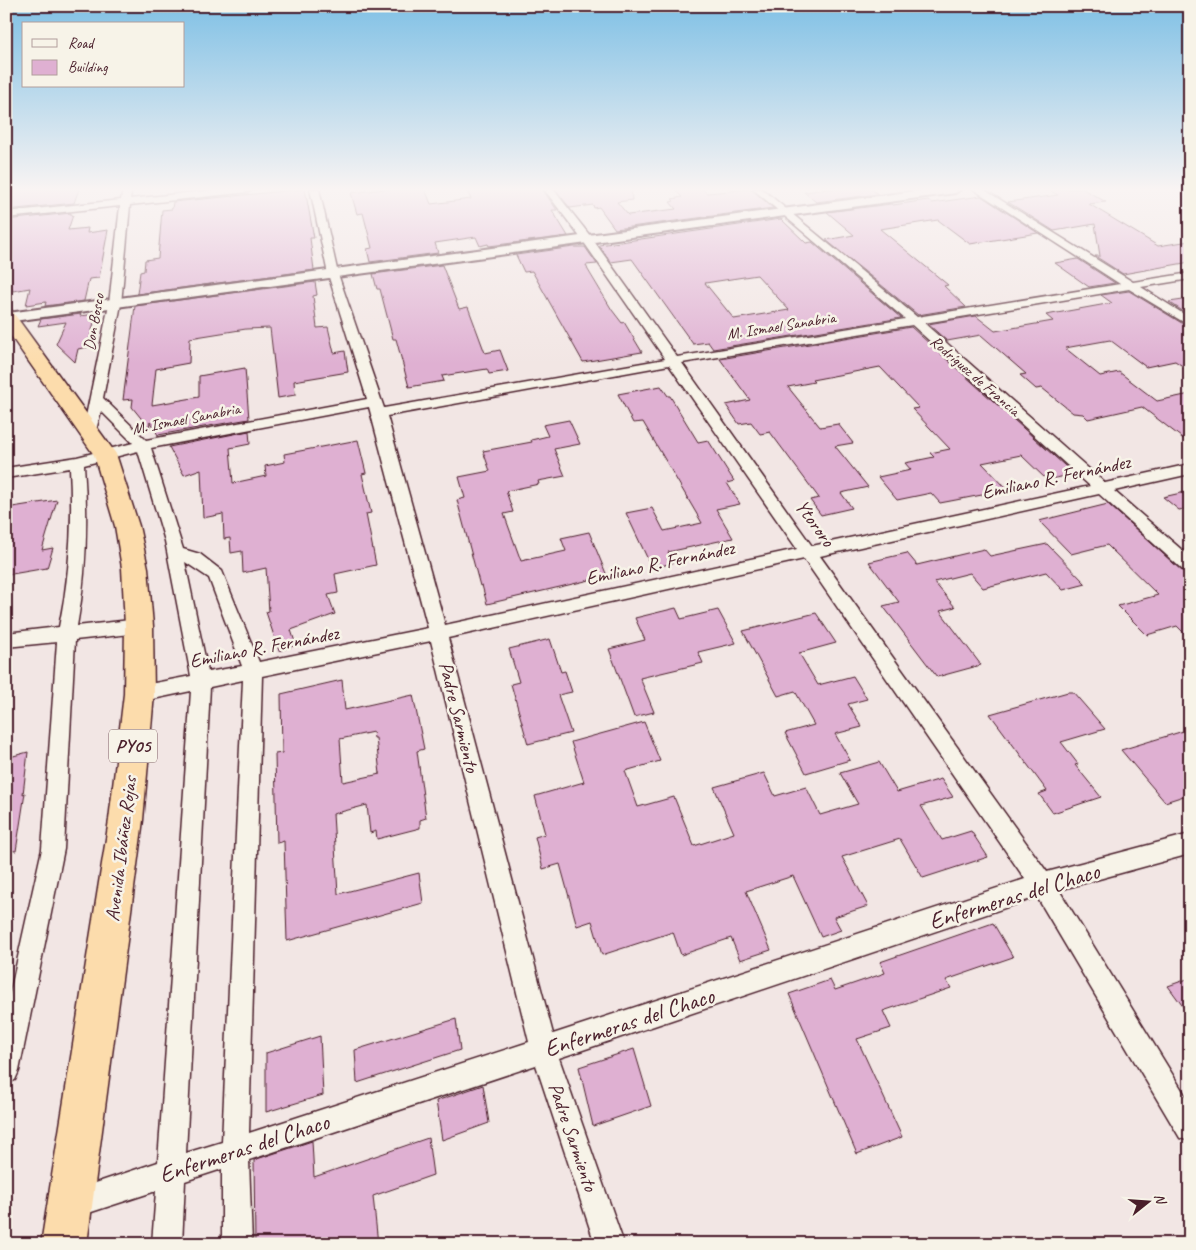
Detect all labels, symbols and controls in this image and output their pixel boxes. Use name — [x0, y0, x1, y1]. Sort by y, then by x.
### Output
legend — [22, 22, 185, 88]
text: Road — [68, 34, 95, 53]
text: Building — [68, 58, 108, 77]
street label: Don Bosco — [79, 291, 109, 352]
street label: M. Ismael Sanabria — [725, 307, 838, 344]
street label: Rodríguez de Francia — [926, 331, 1025, 421]
street label: M. Ismael Sanabria — [130, 398, 243, 439]
street label: Emiliano R. Fernández — [979, 449, 1134, 505]
street label: Ytororo — [790, 495, 841, 552]
street label: Emiliano R. Fernández — [583, 535, 738, 591]
street label: Emiliano R. Fernández — [187, 620, 342, 674]
street label: Padre Sarmiento — [433, 659, 485, 776]
road number: PY05 — [109, 729, 157, 762]
street label: Avenida Ibáñez Rojas — [100, 773, 143, 923]
street label: Enfermeras del Chaco — [925, 855, 1104, 936]
street label: Enfermeras del Chaco — [540, 980, 719, 1064]
street label: Padre Sarmiento — [543, 1080, 603, 1195]
street label: Enfermeras del Chaco — [155, 1106, 334, 1190]
north arrow — [1124, 1178, 1174, 1228]
text: N — [1151, 1192, 1170, 1207]

